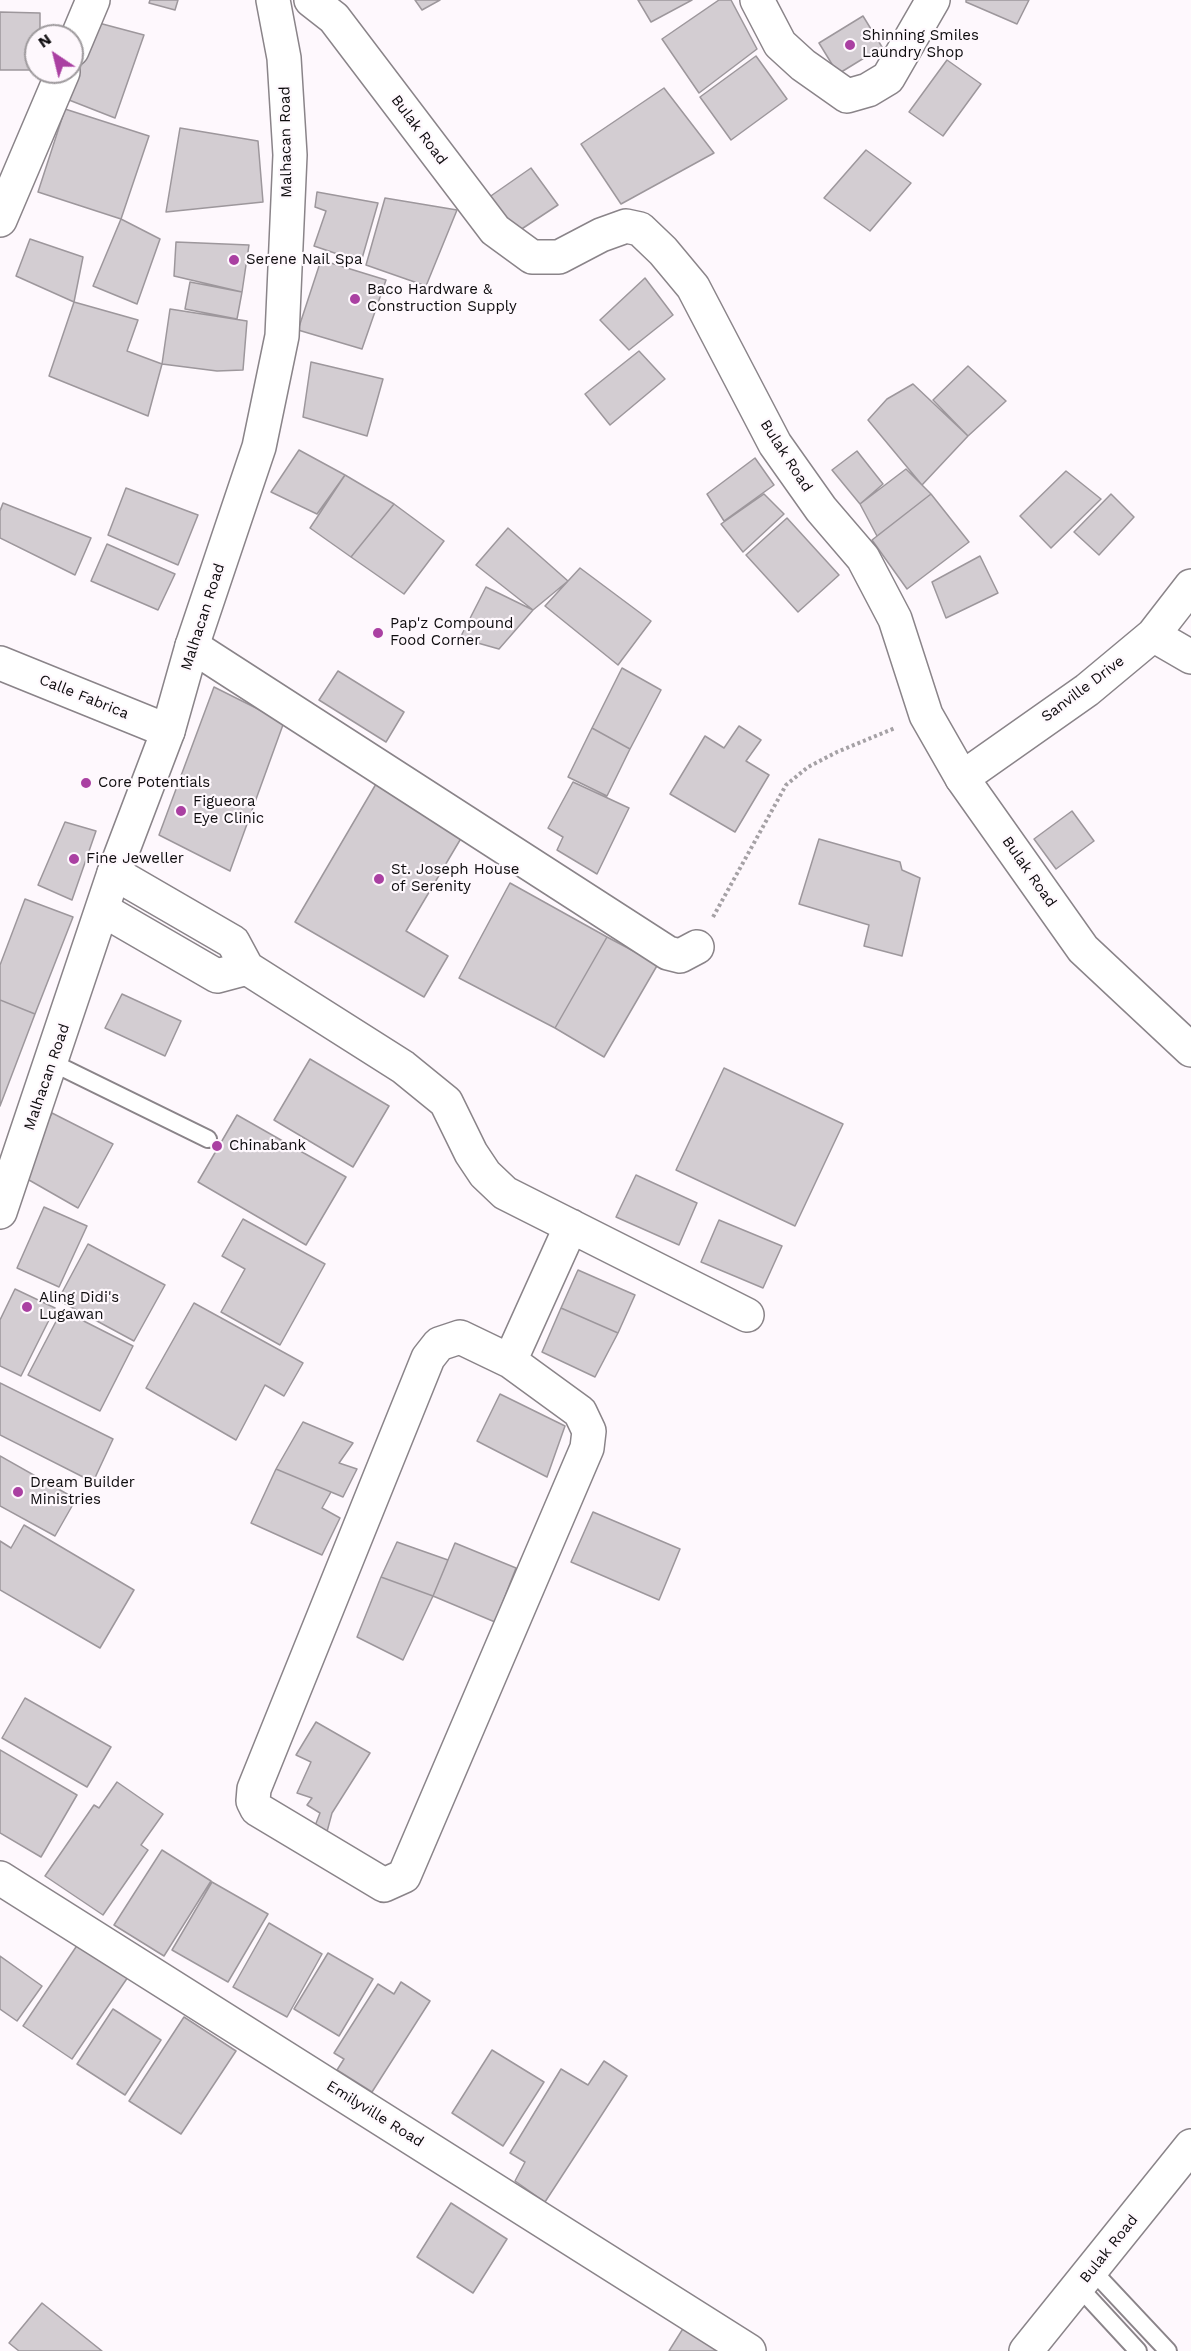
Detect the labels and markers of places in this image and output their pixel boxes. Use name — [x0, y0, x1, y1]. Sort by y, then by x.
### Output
place label: Shinning Smiles Laundry Shop — [862, 27, 979, 62]
marker: Shinning Smiles Laundry Shop — [843, 38, 857, 52]
place label: Serene Nail Spa — [246, 251, 362, 269]
marker: Serene Nail Spa — [227, 253, 241, 267]
place label: Baco Hardware & Construction Supply — [367, 281, 517, 316]
marker: Baco Hardware & Construction Supply — [348, 292, 362, 306]
place label: Pap'z Compound Food Corner — [390, 615, 513, 650]
marker: Pap'z Compound Food Corner — [371, 626, 385, 640]
place label: Core Potentials — [98, 774, 210, 792]
marker: Core Potentials — [79, 776, 93, 790]
place label: Figueora Eye Clinic — [193, 793, 264, 828]
marker: Figueora Eye Clinic — [174, 804, 188, 818]
place label: Fine Jeweller — [86, 850, 184, 868]
marker: Fine Jeweller — [67, 852, 81, 866]
place label: St. Joseph House of Serenity — [391, 861, 519, 896]
marker: St. Joseph House of Serenity — [372, 872, 386, 886]
place label: Chinabank — [229, 1137, 306, 1155]
marker: Chinabank — [210, 1139, 224, 1153]
place label: Aling Didi's Lugawan — [39, 1289, 119, 1324]
marker: Aling Didi's Lugawan — [20, 1300, 34, 1314]
place label: Dream Builder Ministries — [30, 1474, 135, 1509]
marker: Dream Builder Ministries — [11, 1485, 25, 1499]

